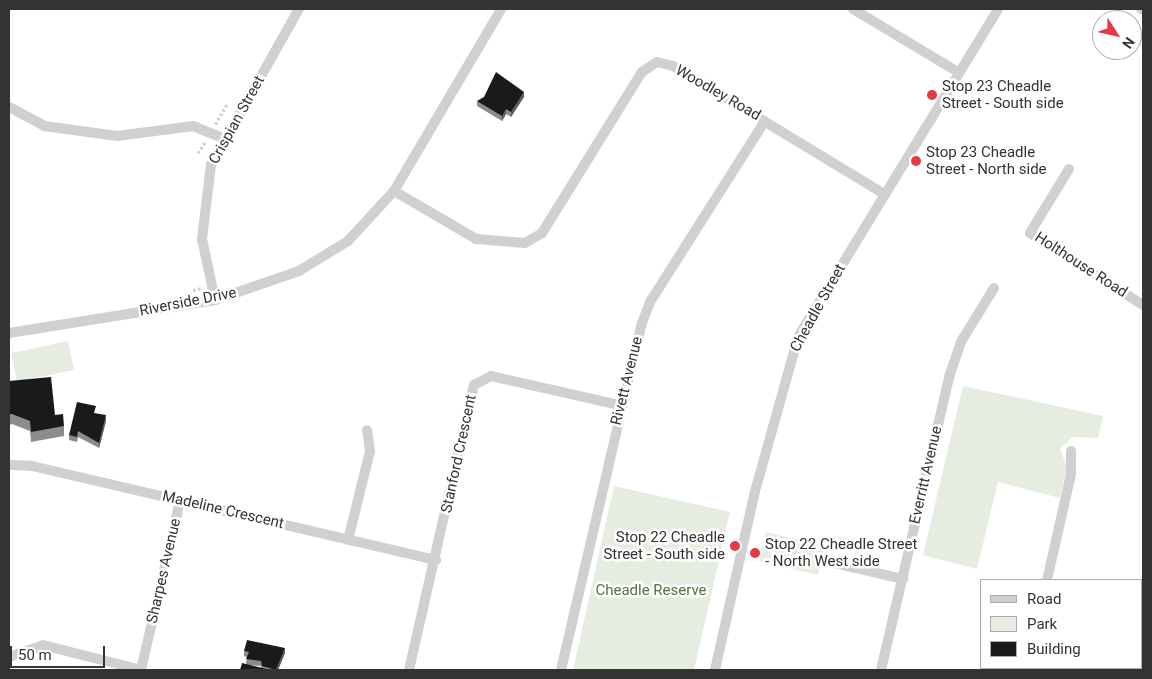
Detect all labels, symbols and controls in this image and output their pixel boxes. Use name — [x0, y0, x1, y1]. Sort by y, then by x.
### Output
north arrow — [1092, 10, 1142, 60]
text: N — [1119, 34, 1138, 52]
street label: Woodley Road — [672, 61, 764, 125]
street label: Crispian Street — [205, 73, 269, 167]
place label: Stop 23 Cheadle Street - South side — [942, 77, 1064, 112]
marker: Stop 23 Cheadle Street - South side — [926, 89, 938, 101]
place label: Stop 23 Cheadle Street - North side — [926, 143, 1047, 178]
marker: Stop 23 Cheadle Street - North side — [910, 155, 922, 167]
street label: Holthouse Road — [1031, 228, 1131, 302]
street label: Cheadle Street — [786, 261, 850, 355]
street label: Riverside Drive — [138, 284, 238, 320]
street label: Rivett Avenue — [607, 335, 647, 427]
street label: Stanford Crescent — [438, 393, 480, 515]
street label: Everritt Avenue — [906, 424, 946, 526]
street label: Madeline Crescent — [160, 487, 286, 533]
street label: Sharpes Avenue — [143, 517, 185, 625]
place label: Stop 22 Cheadle Street - South side — [603, 528, 725, 563]
place label: Stop 22 Cheadle Street - North West side — [765, 535, 917, 570]
marker: Stop 22 Cheadle Street - South side — [729, 540, 741, 552]
marker: Stop 22 Cheadle Street - North West side — [749, 547, 761, 559]
legend — [980, 579, 1142, 669]
park label: Cheadle Reserve — [595, 582, 707, 600]
text: Road — [1027, 590, 1061, 608]
text: Park — [1027, 615, 1057, 633]
scale bar — [12, 636, 108, 668]
text: Building — [1027, 640, 1081, 658]
text: 50 m — [18, 646, 52, 664]

